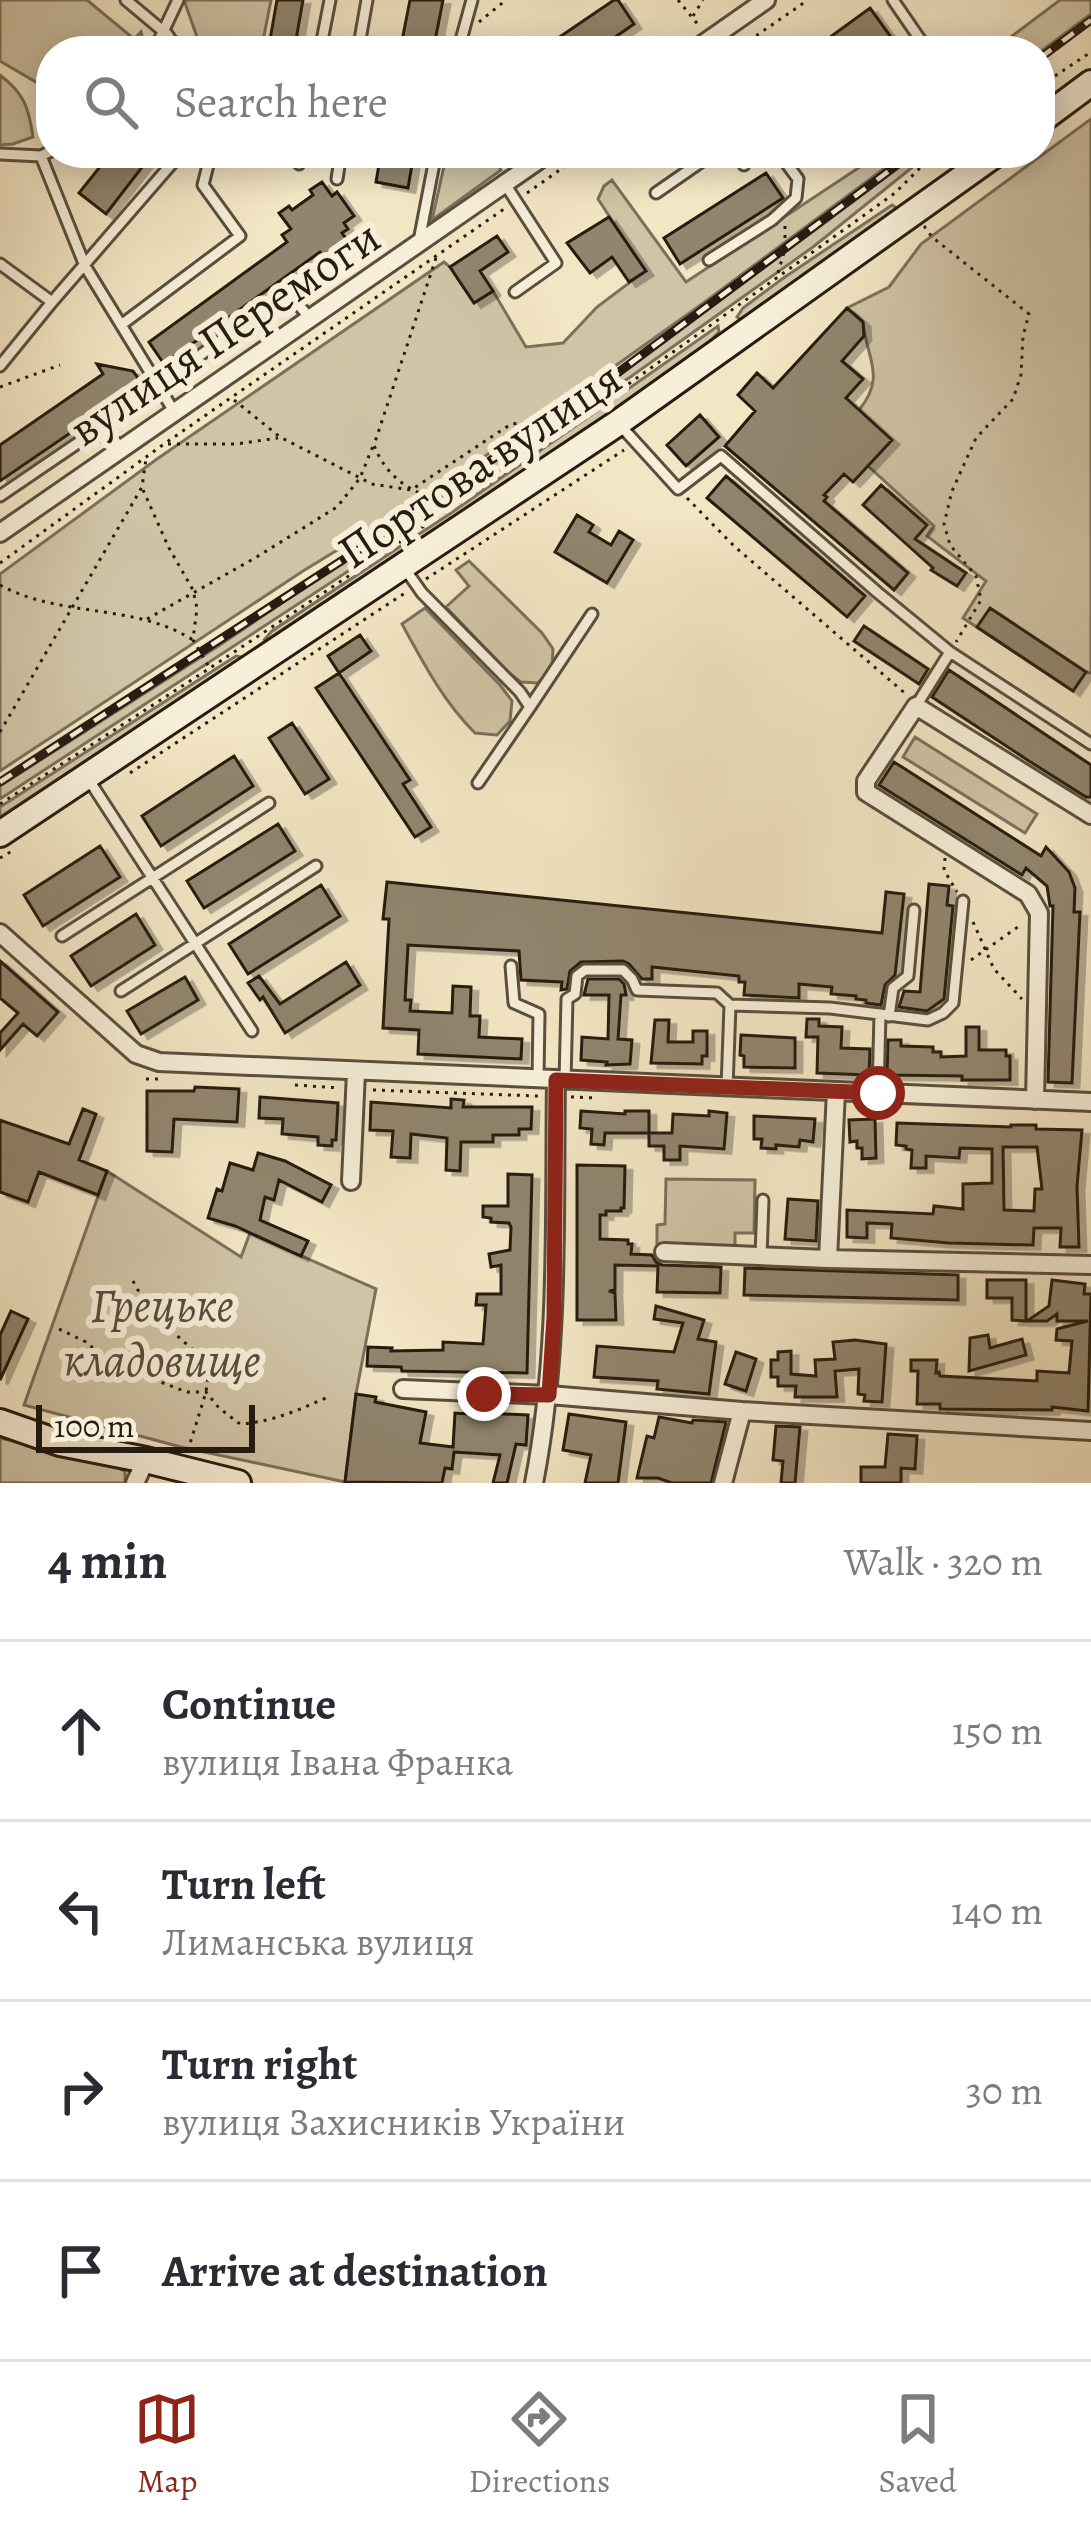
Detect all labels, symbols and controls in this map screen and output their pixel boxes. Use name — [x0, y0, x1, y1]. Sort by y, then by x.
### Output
search box — [36, 36, 1055, 168]
icon: search — [78, 69, 144, 135]
text: Search here — [174, 71, 388, 133]
street label: вулиця Перемоги — [56, 204, 393, 462]
street label: Портова вулиця — [325, 345, 634, 584]
route start — [851, 1066, 905, 1120]
park label: Грецьке кладовище — [63, 1272, 261, 1393]
route end — [457, 1367, 511, 1421]
scale bar — [36, 1399, 255, 1452]
text: 100 m — [54, 1403, 134, 1448]
text: 4 min — [48, 1526, 167, 1596]
text: Walk · 320 m — [844, 1535, 1043, 1588]
text: Continue — [162, 1673, 336, 1735]
icon: ahead — [48, 1698, 114, 1764]
text: 150 m — [952, 1704, 1043, 1757]
text: вулиця Івана Франка — [162, 1735, 513, 1788]
text: Turn left — [162, 1853, 326, 1915]
icon: left — [48, 1878, 114, 1944]
text: 140 m — [951, 1884, 1043, 1937]
text: Лиманська вулиця — [162, 1915, 475, 1968]
text: Turn right — [162, 2033, 357, 2095]
icon: right — [48, 2058, 114, 2124]
text: 30 m — [966, 2064, 1043, 2117]
text: вулиця Захисників України — [162, 2095, 625, 2148]
icon: arrive — [48, 2238, 114, 2304]
text: Arrive at destination — [162, 2240, 548, 2302]
tab: Map — [134, 2386, 200, 2503]
tab: Directions — [469, 2386, 610, 2503]
tab: Saved — [879, 2386, 957, 2503]

